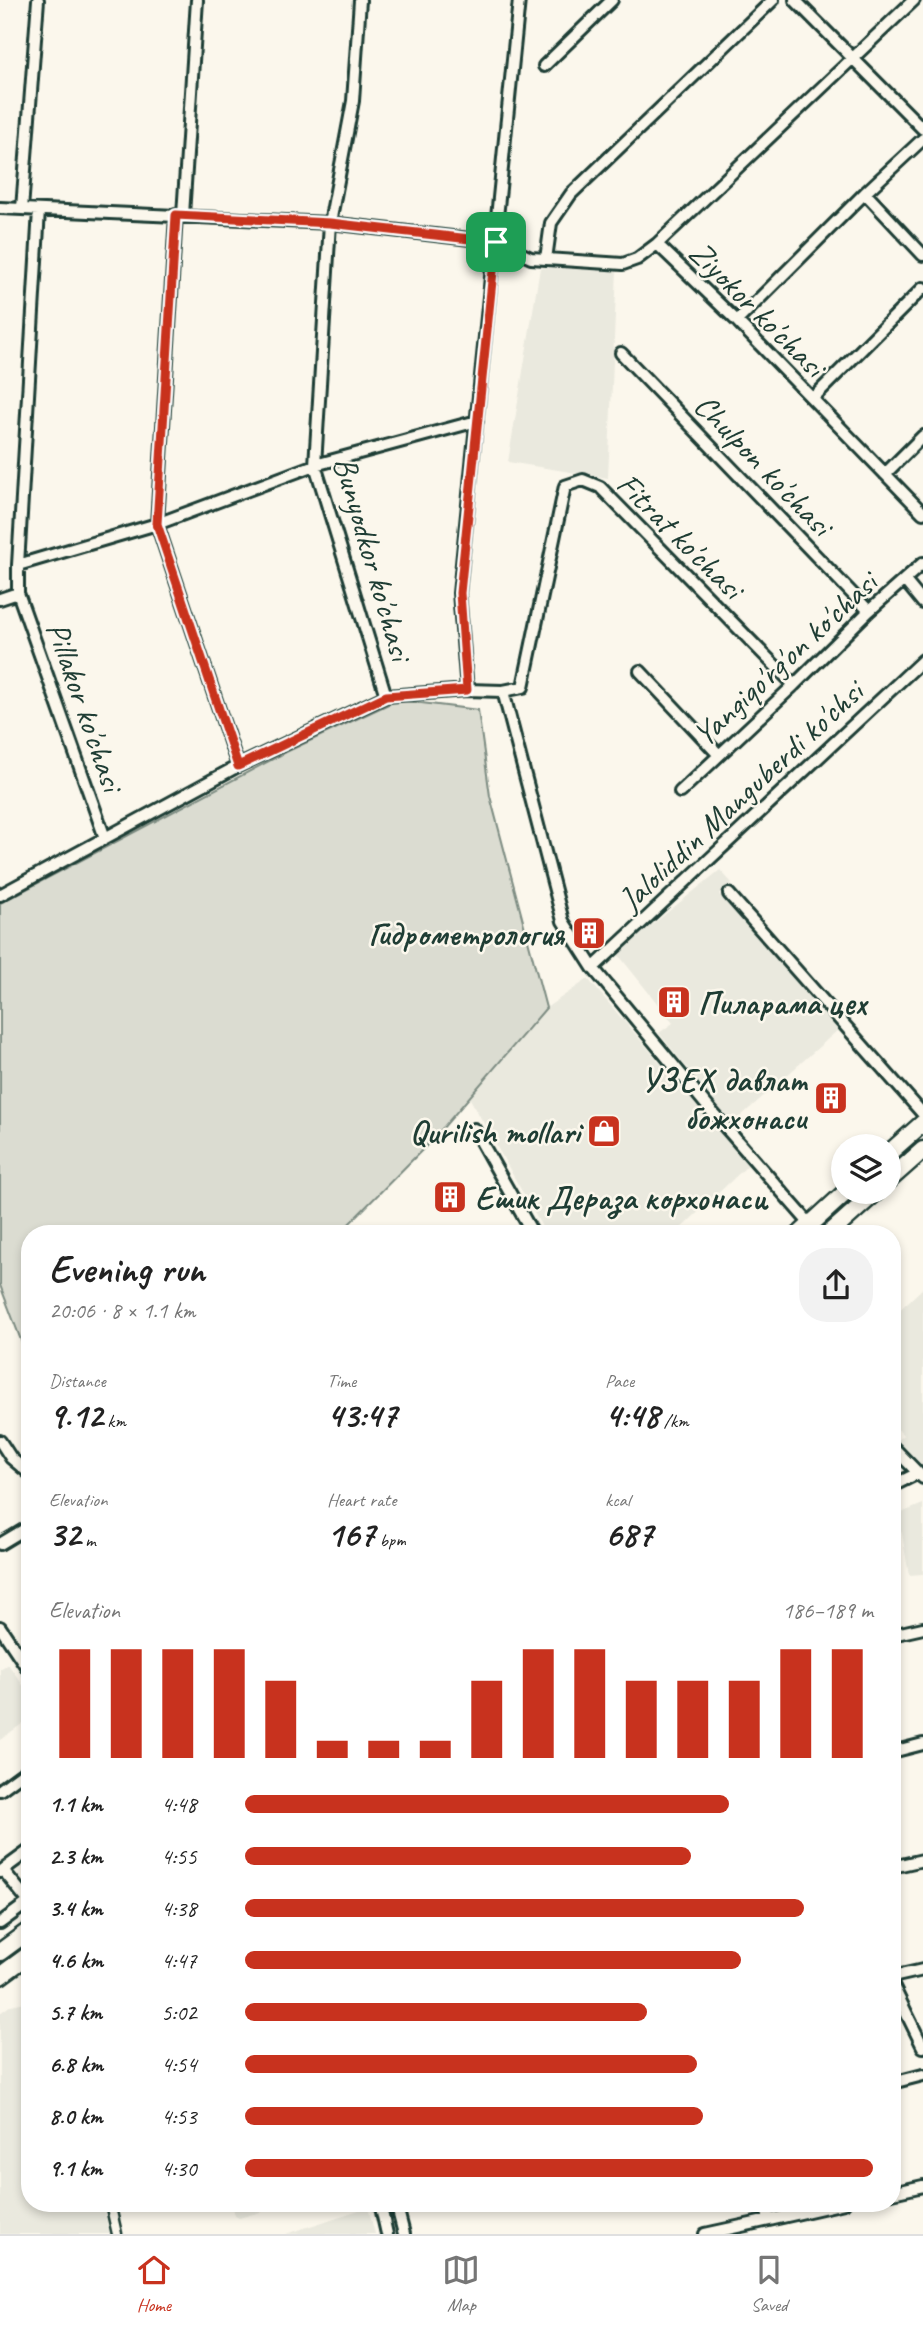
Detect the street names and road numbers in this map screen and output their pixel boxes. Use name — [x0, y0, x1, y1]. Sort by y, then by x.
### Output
street label: Ziyokor ko'chasi — [680, 232, 837, 389]
street label: Chulpon ko'chasi — [685, 385, 844, 547]
street label: Bunyodkor ko'chasi — [324, 452, 423, 669]
street label: Fitrat ko'chasi — [608, 463, 755, 611]
street label: Yangiqo'rg'on ko'chasi — [684, 560, 889, 755]
street label: Pillakor ko'chasi — [37, 616, 135, 800]
street label: Jaloliddin Manguberdi ko'chsi — [608, 669, 875, 921]

